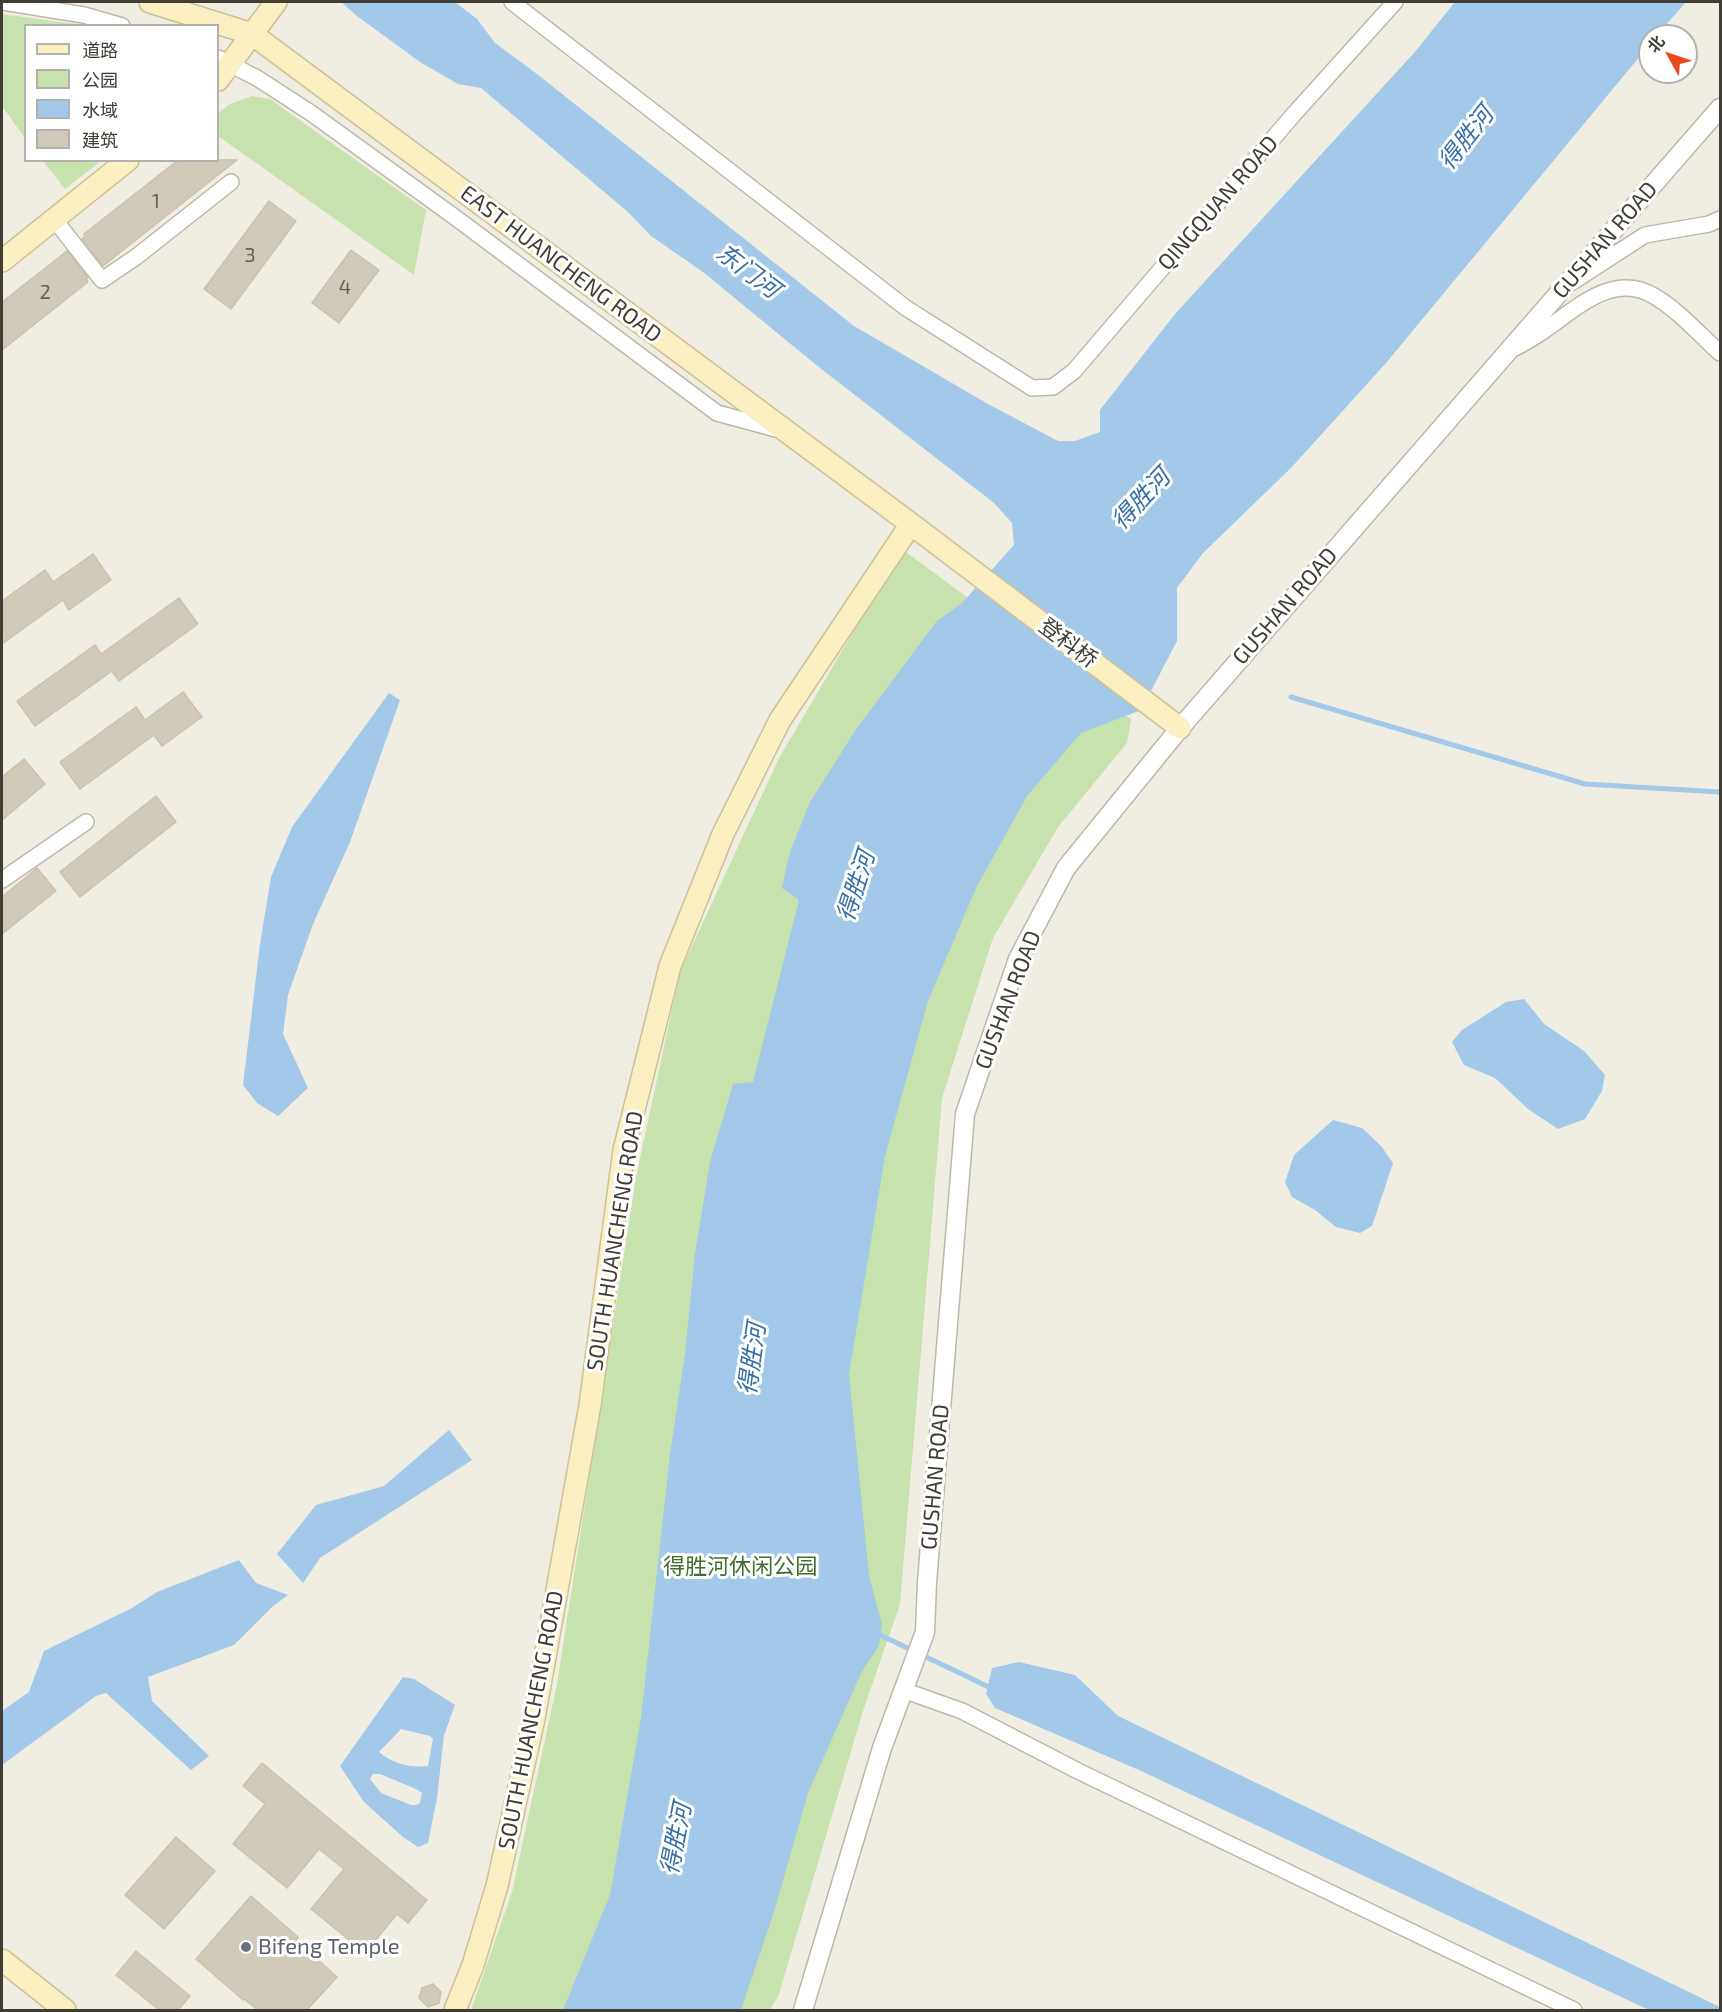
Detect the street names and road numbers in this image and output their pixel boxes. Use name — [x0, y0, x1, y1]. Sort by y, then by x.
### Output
street label: QINGQUAN ROAD — [1152, 130, 1284, 276]
street label: GUSHAN ROAD — [1547, 176, 1663, 304]
street label: EAST HUANCHENG ROAD — [455, 180, 667, 348]
street label: GUSHAN ROAD — [1227, 542, 1343, 670]
street label: 登科桥 — [1034, 613, 1102, 673]
street label: GUSHAN ROAD — [969, 927, 1047, 1073]
street label: SOUTH HUANCHENG ROAD — [581, 1109, 649, 1373]
street label: GUSHAN ROAD — [915, 1403, 955, 1551]
street label: SOUTH HUANCHENG ROAD — [493, 1588, 569, 1852]

